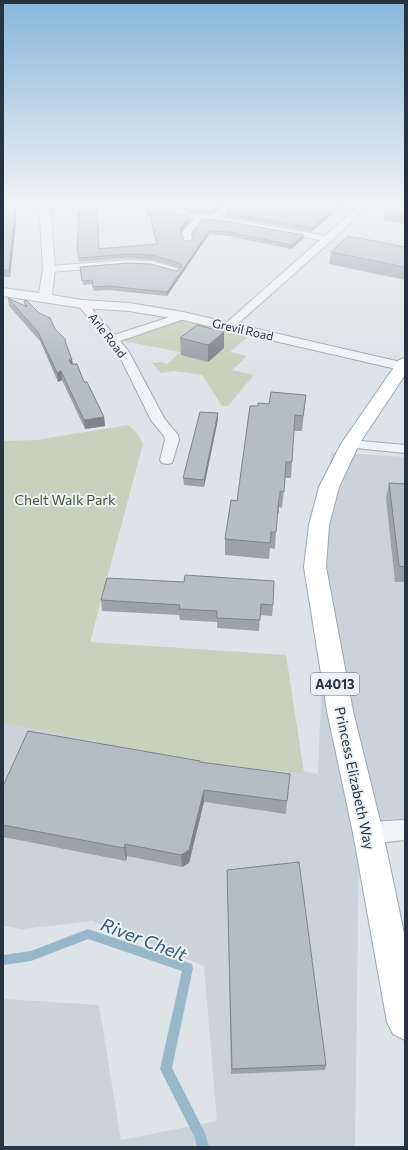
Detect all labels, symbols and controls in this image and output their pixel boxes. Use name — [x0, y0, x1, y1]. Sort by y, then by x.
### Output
street label: Arle Road — [86, 310, 130, 360]
street label: Grevil Road — [211, 315, 275, 343]
park label: Chelt Walk Park — [15, 491, 116, 508]
road number: A4013 — [311, 673, 359, 695]
street label: Princess Elizabeth Way — [332, 705, 378, 851]
water label: River Chelt — [98, 913, 191, 966]

